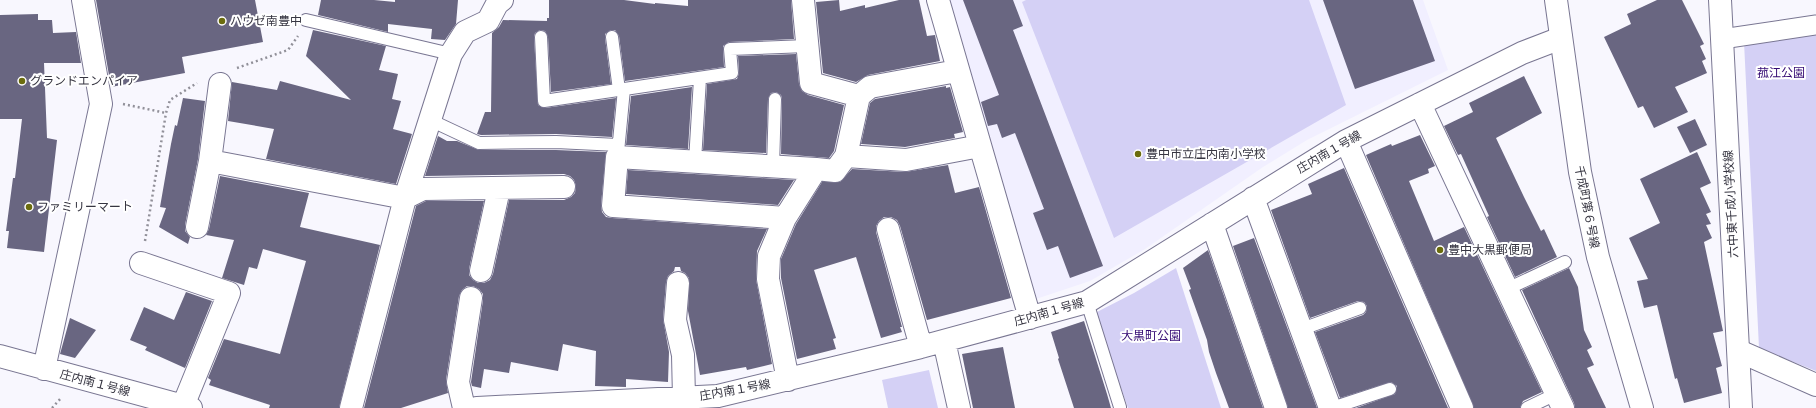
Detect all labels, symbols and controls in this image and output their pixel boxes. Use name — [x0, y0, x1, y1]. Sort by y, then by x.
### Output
place label: ハウゼ南豊中 — [230, 14, 302, 28]
marker: ハウゼ南豊中 — [217, 16, 227, 26]
park label: 菰江公園 — [1757, 66, 1805, 80]
place label: グランドエンパイア — [30, 74, 138, 88]
marker: グランドエンパイア — [17, 76, 27, 86]
street label: 庄内南１号線 — [1294, 128, 1364, 176]
place label: 豊中市立庄内南小学校 — [1146, 147, 1266, 161]
marker: 豊中市立庄内南小学校 — [1133, 149, 1143, 159]
street label: 六中東千成小学校線 — [1721, 150, 1741, 258]
street label: 千成町第６号線 — [1572, 164, 1602, 250]
place label: ファミリーマート — [37, 200, 133, 214]
marker: ファミリーマート — [24, 202, 34, 212]
place label: 豊中大黒郵便局 — [1448, 243, 1532, 257]
marker: 豊中大黒郵便局 — [1435, 245, 1445, 255]
street label: 庄内南１号線 — [1012, 295, 1086, 329]
park label: 大黒町公園 — [1121, 329, 1181, 343]
street label: 庄内南１号線 — [58, 367, 132, 399]
street label: 庄内南１号線 — [698, 377, 772, 403]

